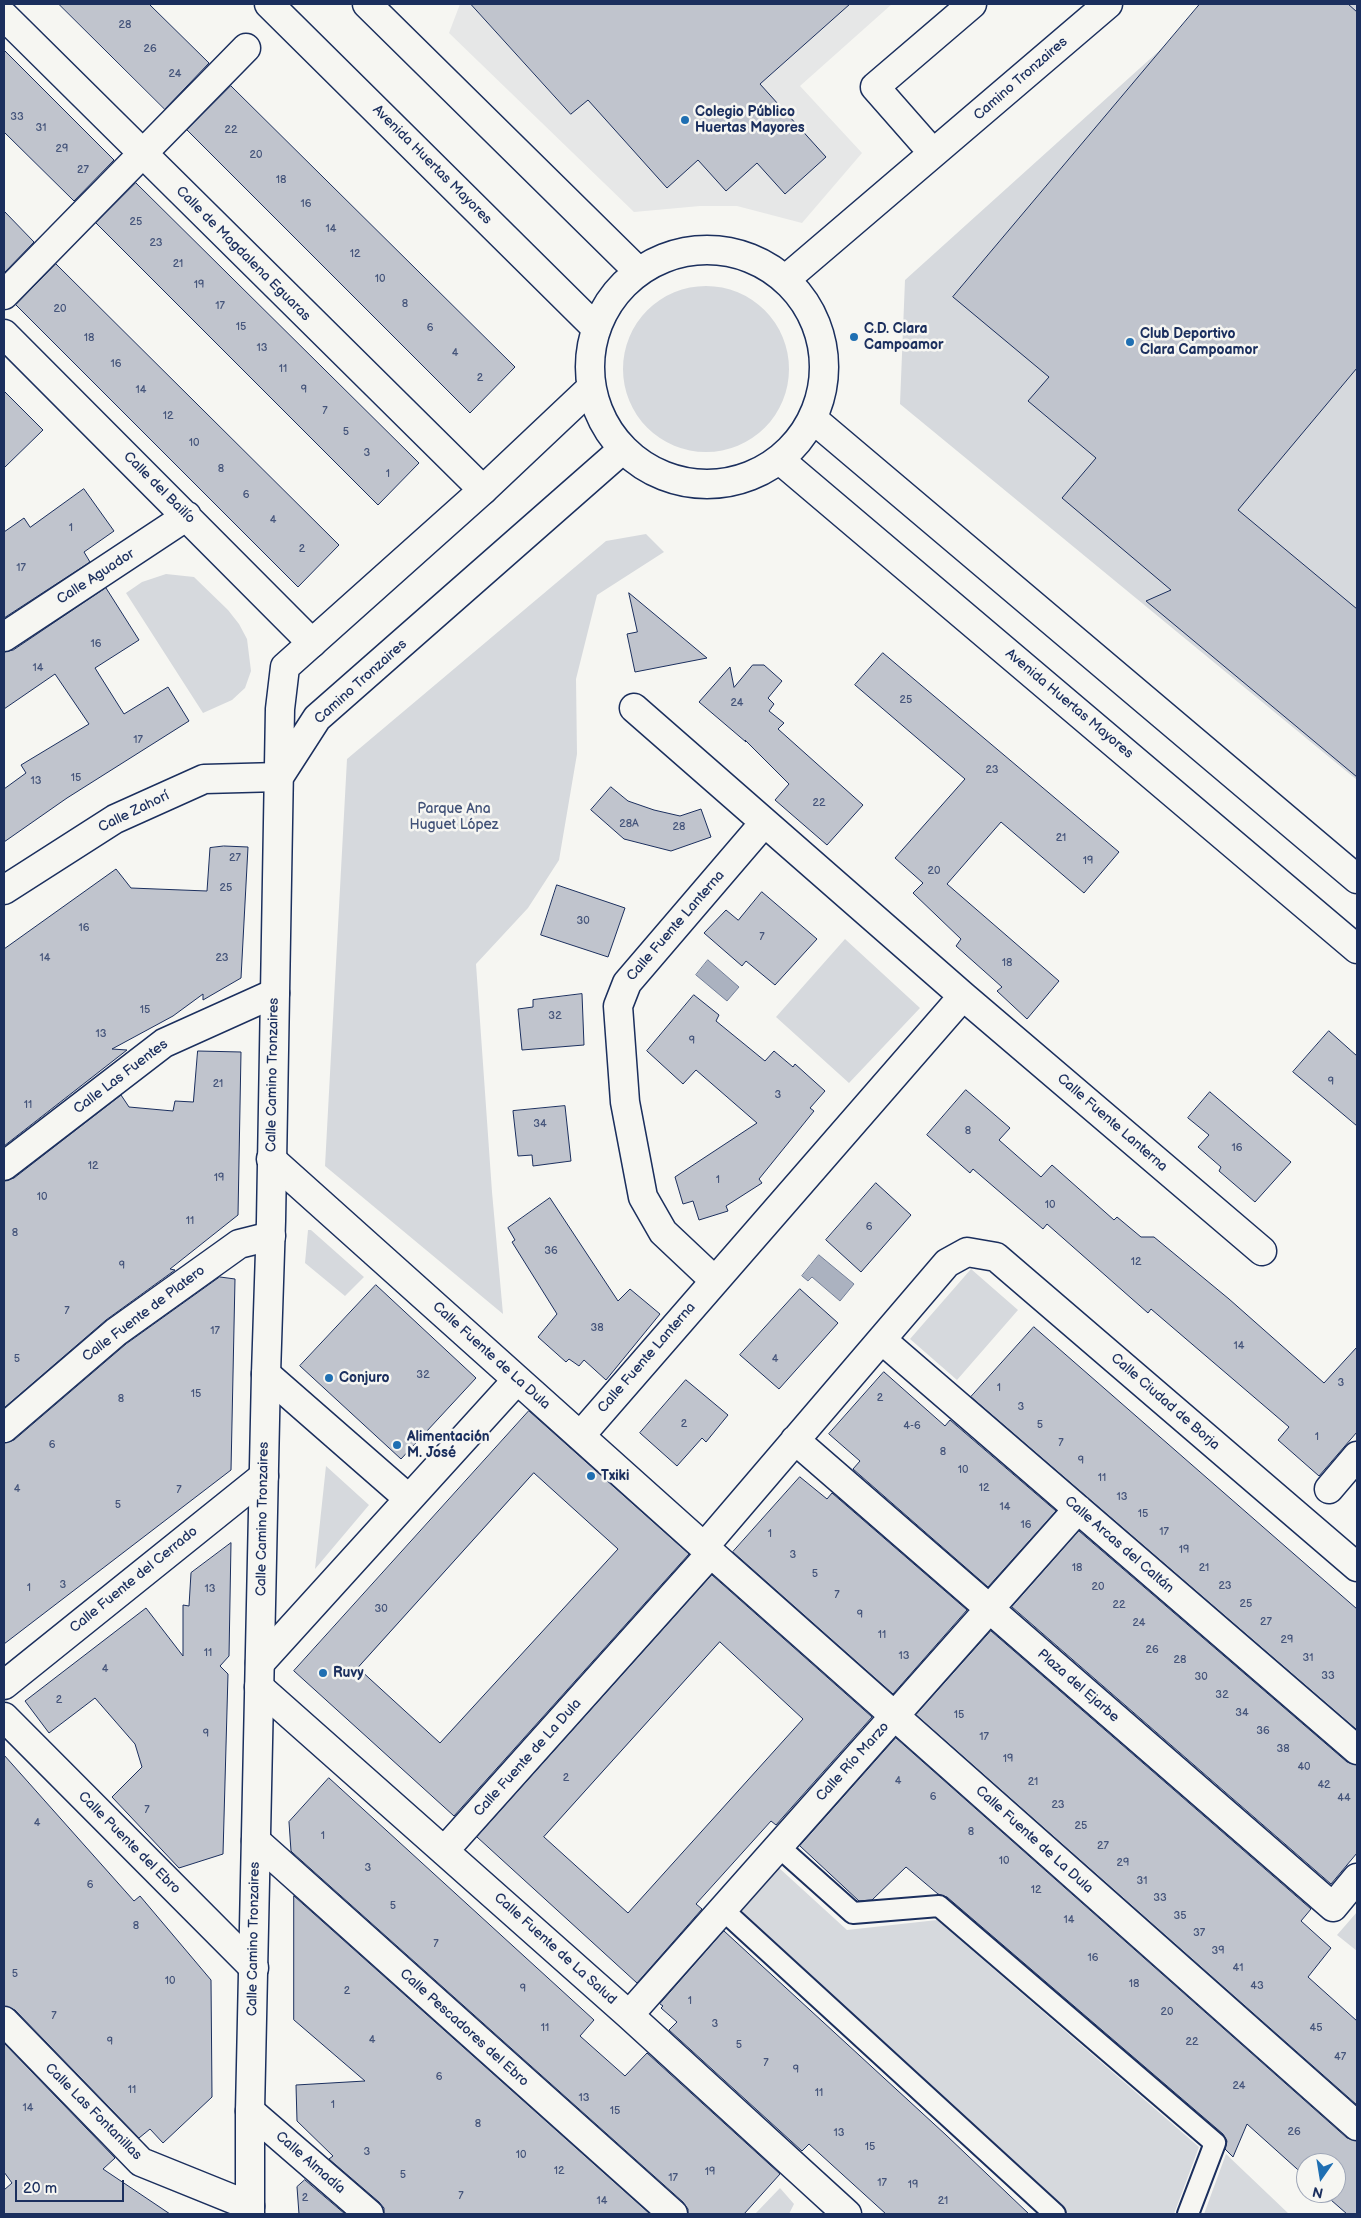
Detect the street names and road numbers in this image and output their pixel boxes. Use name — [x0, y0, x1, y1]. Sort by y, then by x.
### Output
street label: Camino Tronzaires — [971, 34, 1071, 124]
street label: Avenida Huertas Mayores — [369, 102, 495, 228]
street label: Calle de Magdalena Eguaras — [172, 183, 314, 325]
street label: Calle del Bailío — [120, 449, 198, 527]
street label: Calle Aguador — [54, 546, 138, 608]
street label: Camino Tronzaires — [311, 636, 411, 728]
street label: Avenida Huertas Mayores — [1002, 646, 1136, 762]
street label: Calle Zahorí — [96, 788, 172, 836]
street label: Calle Fuente Lanterna — [623, 867, 729, 985]
street label: Calle Camino Tronzaires — [263, 998, 283, 1152]
street label: Calle Las Fuentes — [71, 1036, 171, 1118]
street label: Calle Fuente Lanterna — [1053, 1070, 1171, 1176]
street label: Calle Fuente de Platero — [79, 1262, 209, 1366]
street label: Calle Fuente de La Dula — [429, 1299, 553, 1413]
street label: Calle Fuente Lanterna — [594, 1299, 700, 1417]
street label: Calle Ciudad de Borja — [1107, 1350, 1223, 1454]
street label: Calle Camino Tronzaires — [253, 1442, 273, 1596]
street label: Calle Arcas del Caltán — [1061, 1493, 1177, 1597]
street label: Calle Fuente del Cerrado — [67, 1523, 201, 1637]
street label: Plaza del Ejarbe — [1034, 1646, 1122, 1726]
street label: Calle Fuente de La Dula — [471, 1696, 585, 1820]
street label: Calle Río Marzo — [813, 1719, 893, 1805]
street label: Calle Fuente de La Dula — [972, 1783, 1096, 1897]
street label: Calle Puente del Ebro — [74, 1788, 184, 1898]
street label: Calle Camino Tronzaires — [244, 1862, 264, 2016]
street label: Calle Fuente de La Salud — [490, 1890, 620, 2008]
street label: Calle Pescadores del Ebro — [396, 1966, 532, 2090]
street label: Calle Las Fontanillas — [41, 2060, 145, 2164]
street label: Calle Almadía — [272, 2128, 348, 2198]

